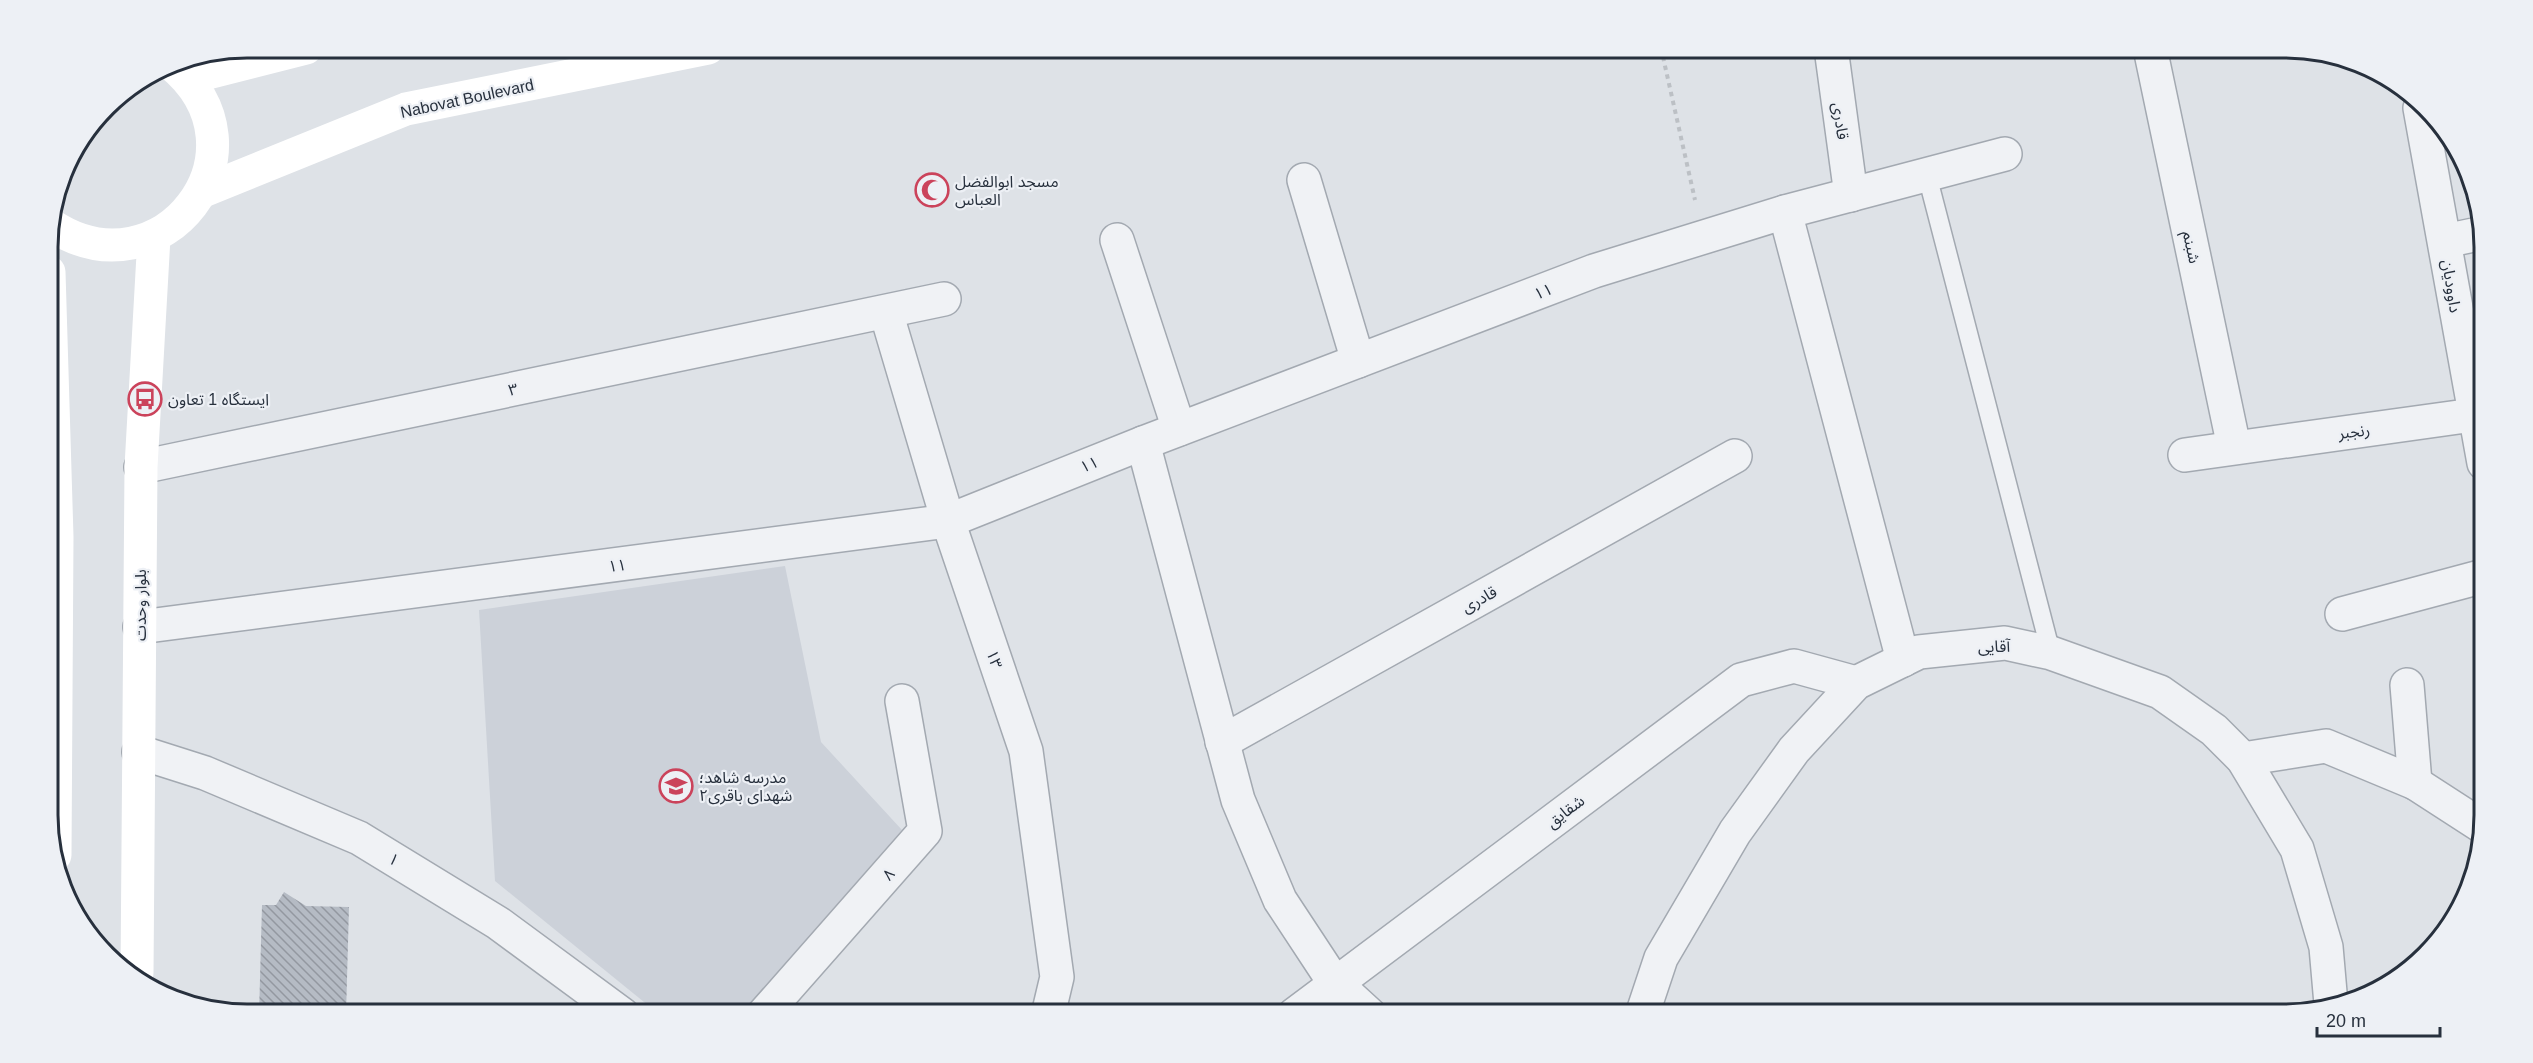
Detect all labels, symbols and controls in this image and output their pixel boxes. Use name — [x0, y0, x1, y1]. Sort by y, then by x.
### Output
street label: Nabovat Boulevard — [399, 76, 535, 121]
street label: قادری — [1828, 101, 1852, 141]
mosque icon: مسجد ابوالفضل العباس — [914, 172, 950, 208]
place label: مسجد ابوالفضل العباس — [955, 173, 1059, 209]
street label: شبنم — [2176, 229, 2203, 266]
street label: داوودیان — [2438, 258, 2464, 314]
street label: ۱۱ — [1532, 280, 1555, 303]
street label: ۳ — [507, 380, 519, 399]
bus stop icon: ایستگاه 1 تعاون — [127, 381, 163, 417]
place label: ایستگاه 1 تعاون — [168, 391, 269, 409]
street label: رنجبر — [2336, 421, 2371, 443]
street label: ۱۱ — [1078, 453, 1101, 476]
street label: ۱۱ — [607, 556, 627, 575]
street label: بلوار وحدت — [132, 569, 150, 641]
street label: قادری — [1459, 583, 1500, 617]
street label: آقایی — [1978, 638, 2012, 656]
street label: ۱۳ — [984, 648, 1006, 671]
school or university icon: مدرسه شاهد؛ شهدای باقری۲ — [658, 768, 694, 804]
place label: مدرسه شاهد؛ شهدای باقری۲ — [699, 769, 792, 805]
street label: شقایق — [1543, 792, 1589, 833]
street label: ۱ — [385, 850, 402, 869]
street label: ۸ — [879, 865, 898, 883]
scale bar — [2317, 1000, 2440, 1038]
text: 20 m — [2326, 1011, 2366, 1031]

